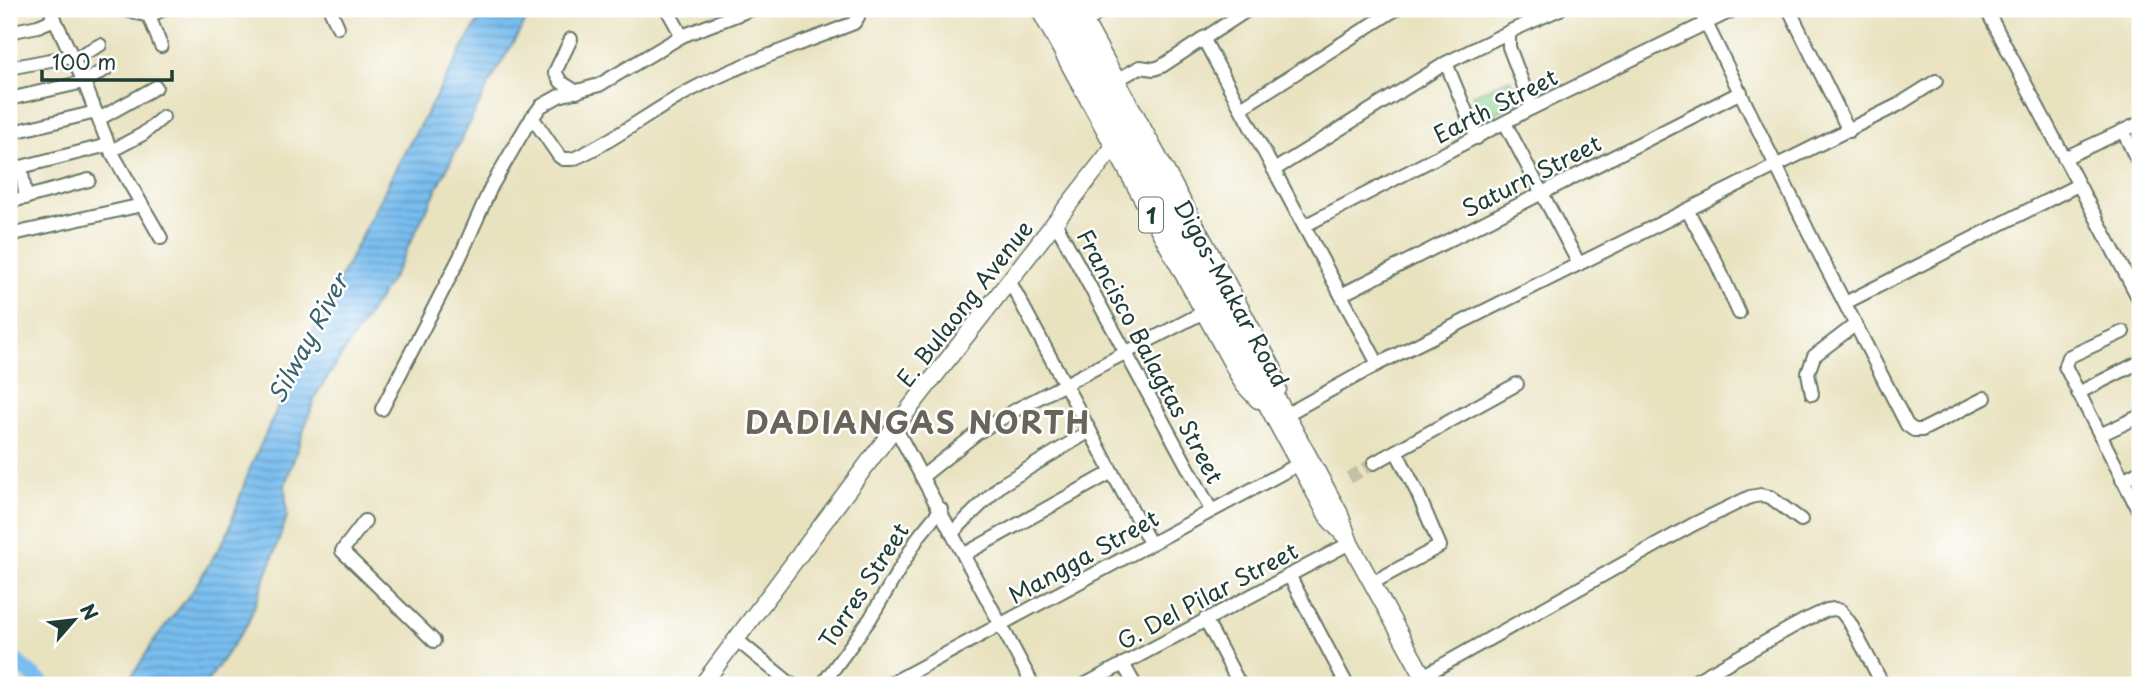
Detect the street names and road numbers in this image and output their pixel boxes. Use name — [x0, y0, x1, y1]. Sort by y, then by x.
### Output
street label: Earth Street — [1427, 59, 1563, 151]
street label: Saturn Street — [1455, 125, 1607, 225]
street label: Digos-Makar Road — [1166, 193, 1298, 393]
road number: 1 — [1139, 198, 1163, 232]
street label: E. Bulaong Avenue — [888, 212, 1040, 394]
street label: Francisco Balagtas Street — [1069, 222, 1233, 490]
street label: Mangga Street — [1001, 500, 1165, 612]
street label: Torres Street — [809, 515, 917, 655]
street label: G. Del Pilar Street — [1110, 532, 1304, 658]

